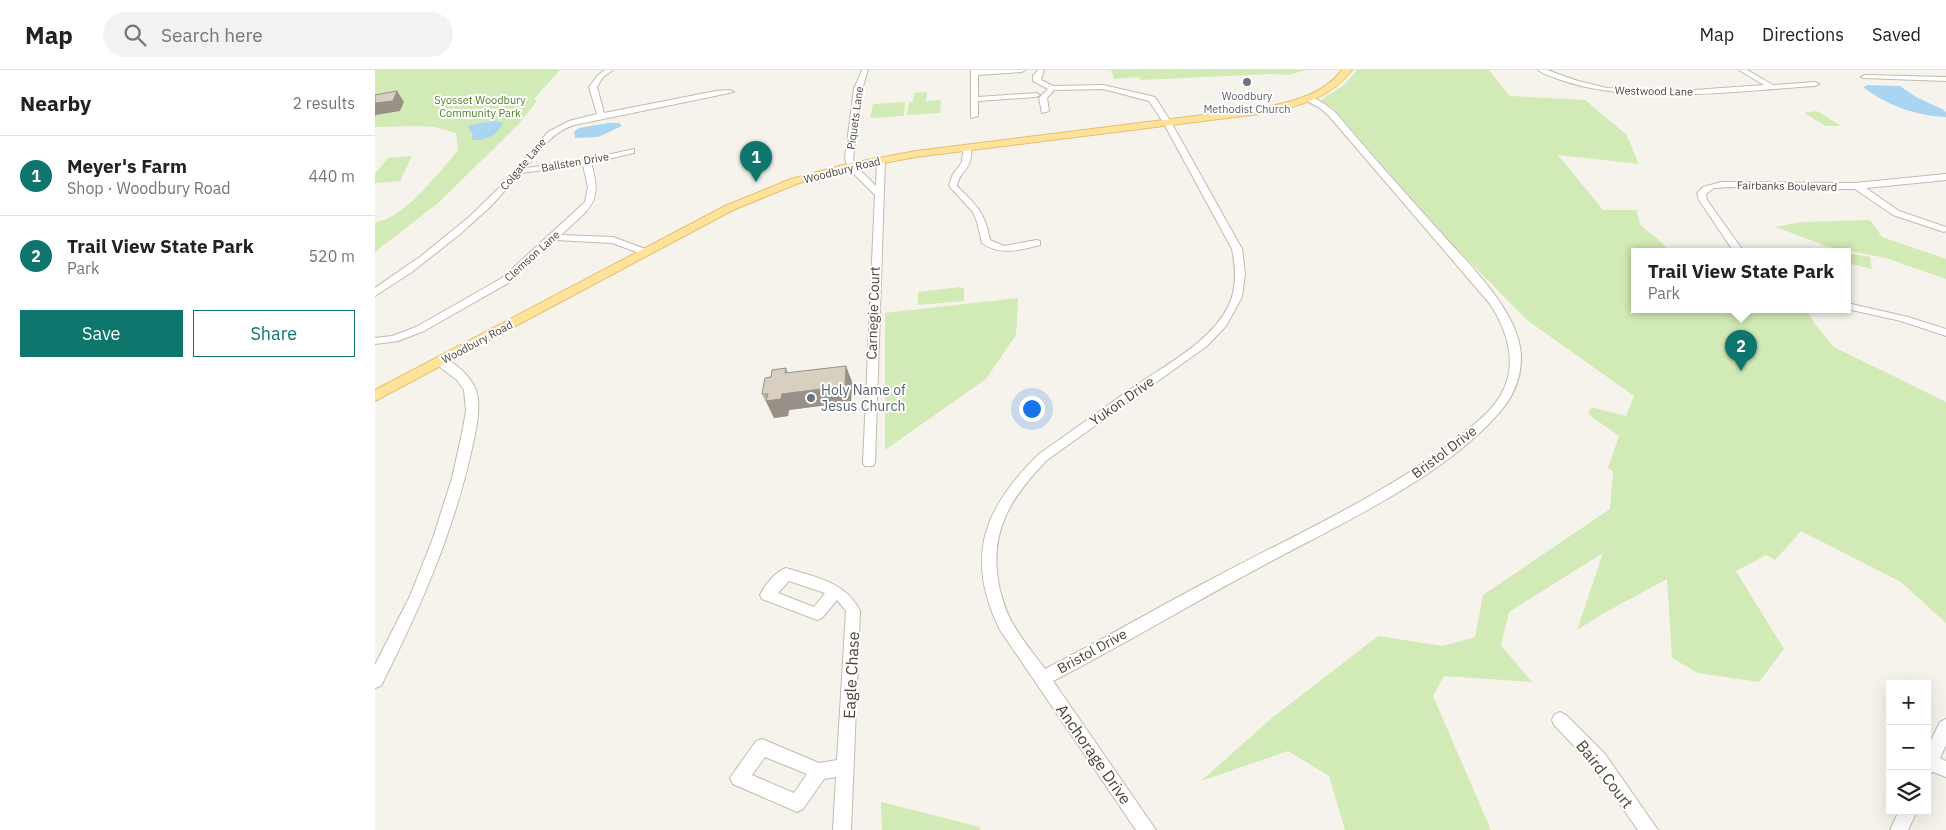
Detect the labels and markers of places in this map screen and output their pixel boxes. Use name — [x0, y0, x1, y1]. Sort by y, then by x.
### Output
marker: Woodbury Methodist Church — [1241, 76, 1253, 88]
place label: Woodbury Methodist Church — [1203, 89, 1291, 116]
pin: 1 — [740, 141, 772, 182]
pin: 2 — [1725, 330, 1757, 371]
place label: Holy Name of Jesus Church — [821, 381, 906, 415]
marker: Holy Name of Jesus Church — [805, 392, 817, 404]

